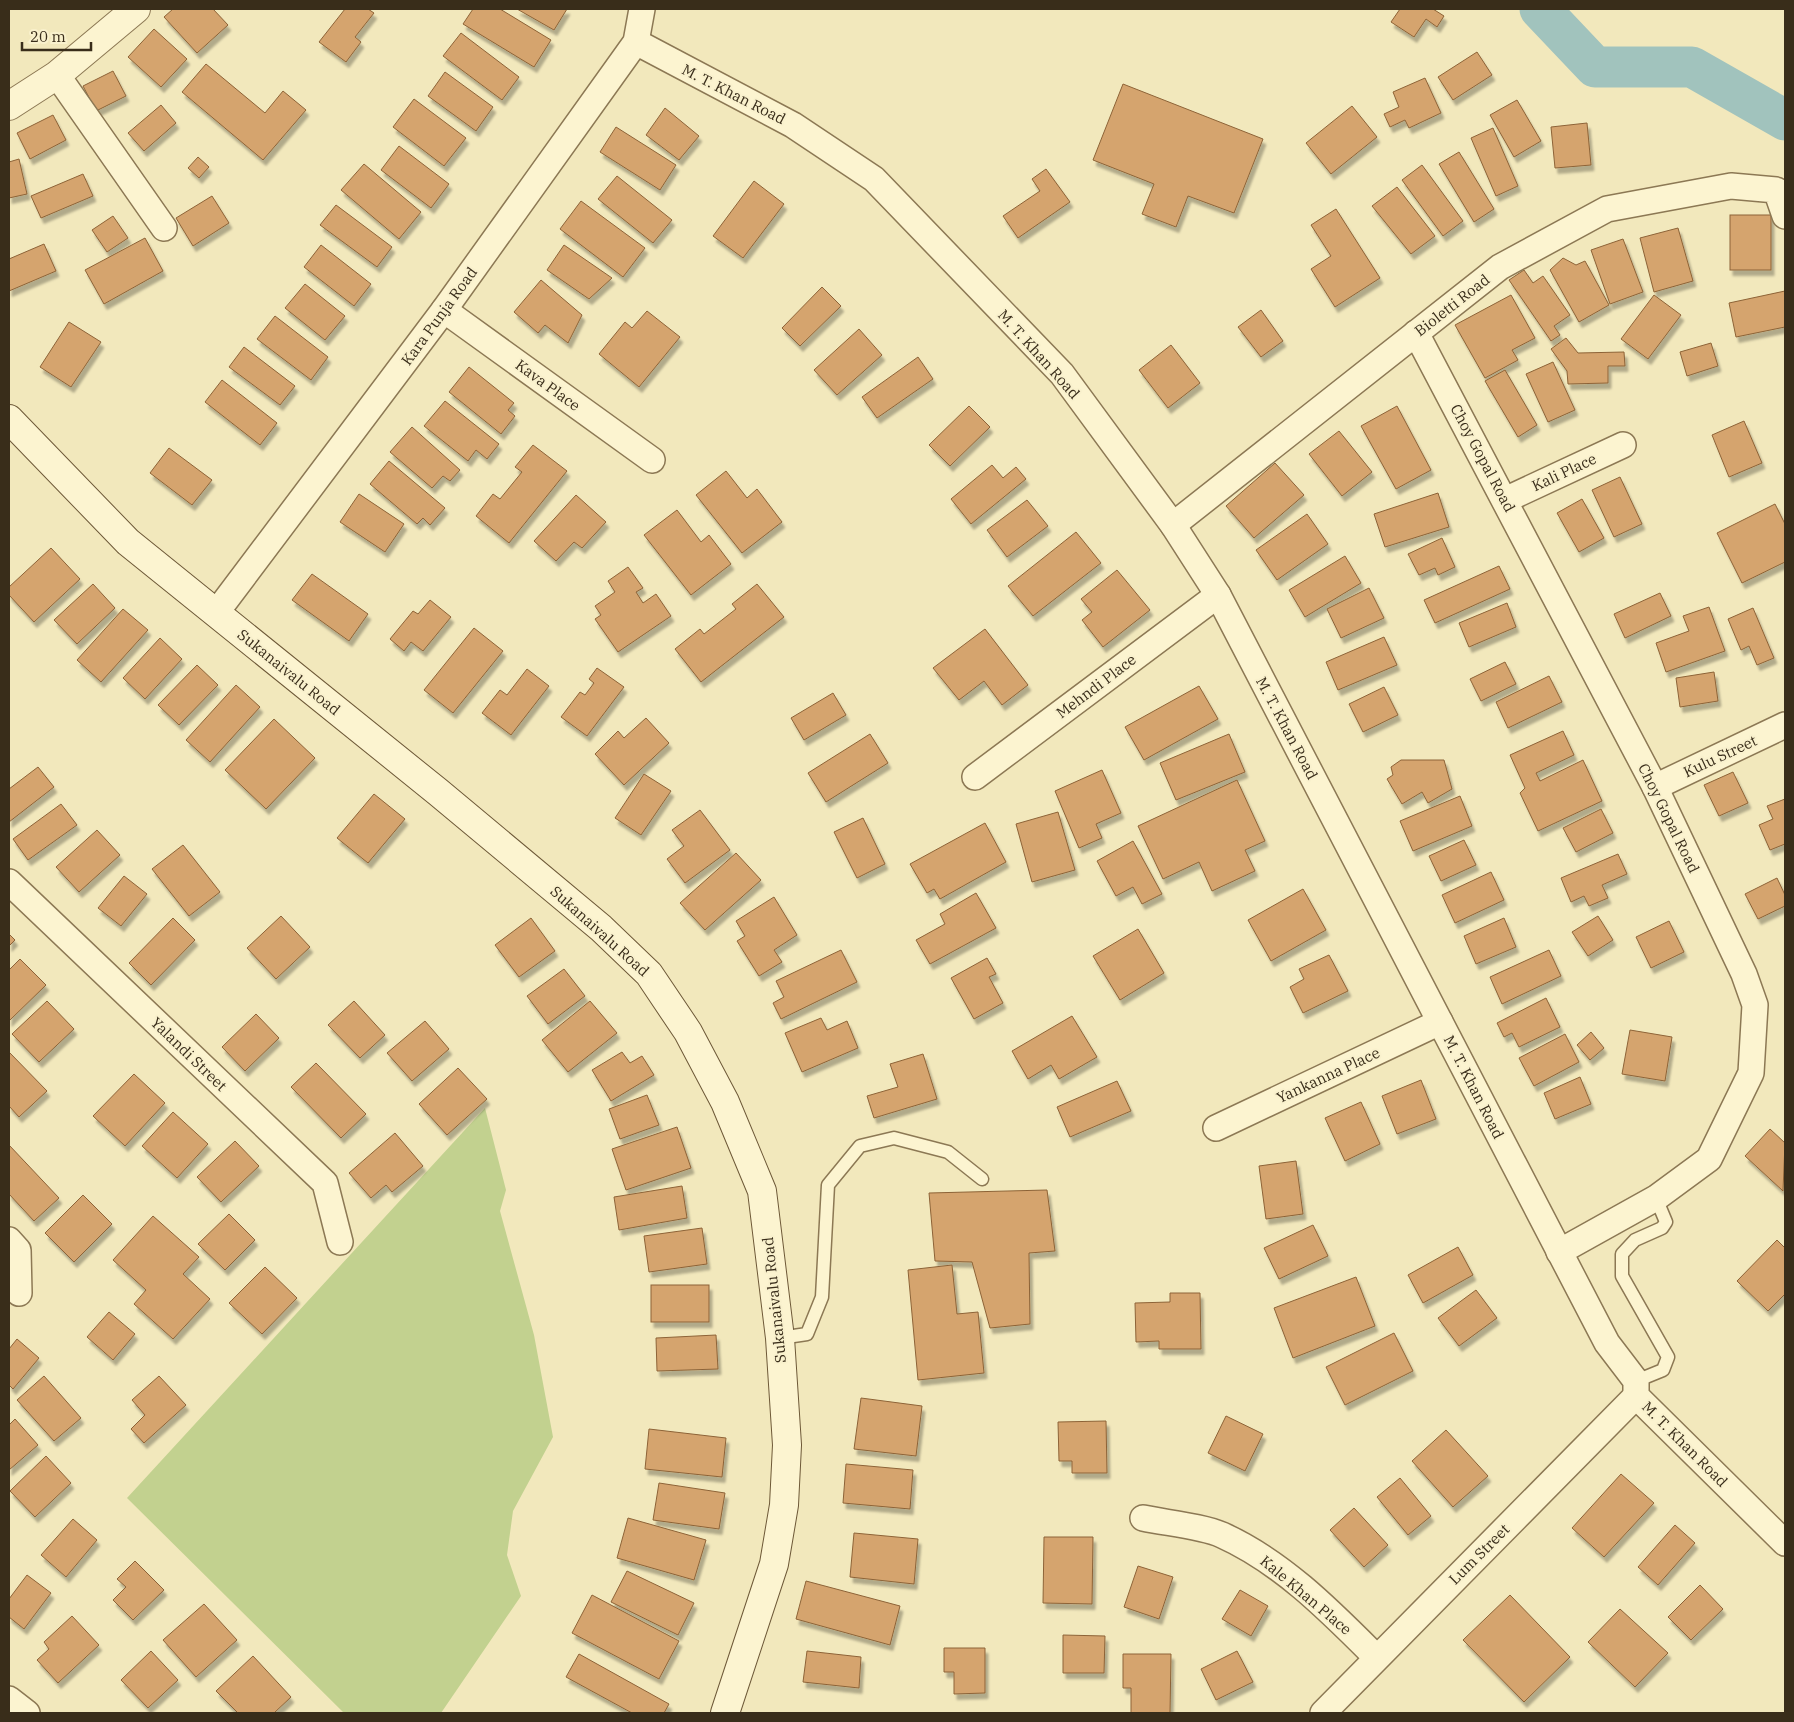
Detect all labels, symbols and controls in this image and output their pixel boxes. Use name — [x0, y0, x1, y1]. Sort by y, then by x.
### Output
scale bar — [22, 20, 91, 52]
text: 20 m — [30, 27, 66, 46]
street label: M. T. Khan Road — [679, 60, 789, 128]
street label: Kara Punja Road — [397, 263, 481, 369]
street label: Bioletti Road — [1411, 270, 1493, 340]
street label: M. T. Khan Road — [994, 305, 1084, 403]
street label: Kava Place — [512, 355, 584, 415]
street label: Choy Gopal Road — [1447, 401, 1519, 515]
street label: Kali Place — [1529, 449, 1599, 495]
street label: Sukanaivalu Road — [234, 625, 344, 719]
street label: Mehndi Place — [1052, 650, 1140, 722]
street label: M. T. Khan Road — [1252, 673, 1322, 783]
street label: Kulu Street — [1680, 731, 1760, 781]
street label: Choy Gopal Road — [1634, 760, 1704, 876]
street label: Sukanaivalu Road — [547, 882, 653, 980]
street label: Yalandi Street — [147, 1013, 231, 1095]
street label: M. T. Khan Road — [1440, 1032, 1508, 1142]
street label: Yankanna Place — [1273, 1043, 1383, 1107]
street label: Sukanaivalu Road — [758, 1236, 790, 1364]
street label: M. T. Khan Road — [1638, 1397, 1732, 1491]
street label: Lum Street — [1445, 1520, 1513, 1588]
street label: Kale Khan Place — [1256, 1551, 1356, 1639]

